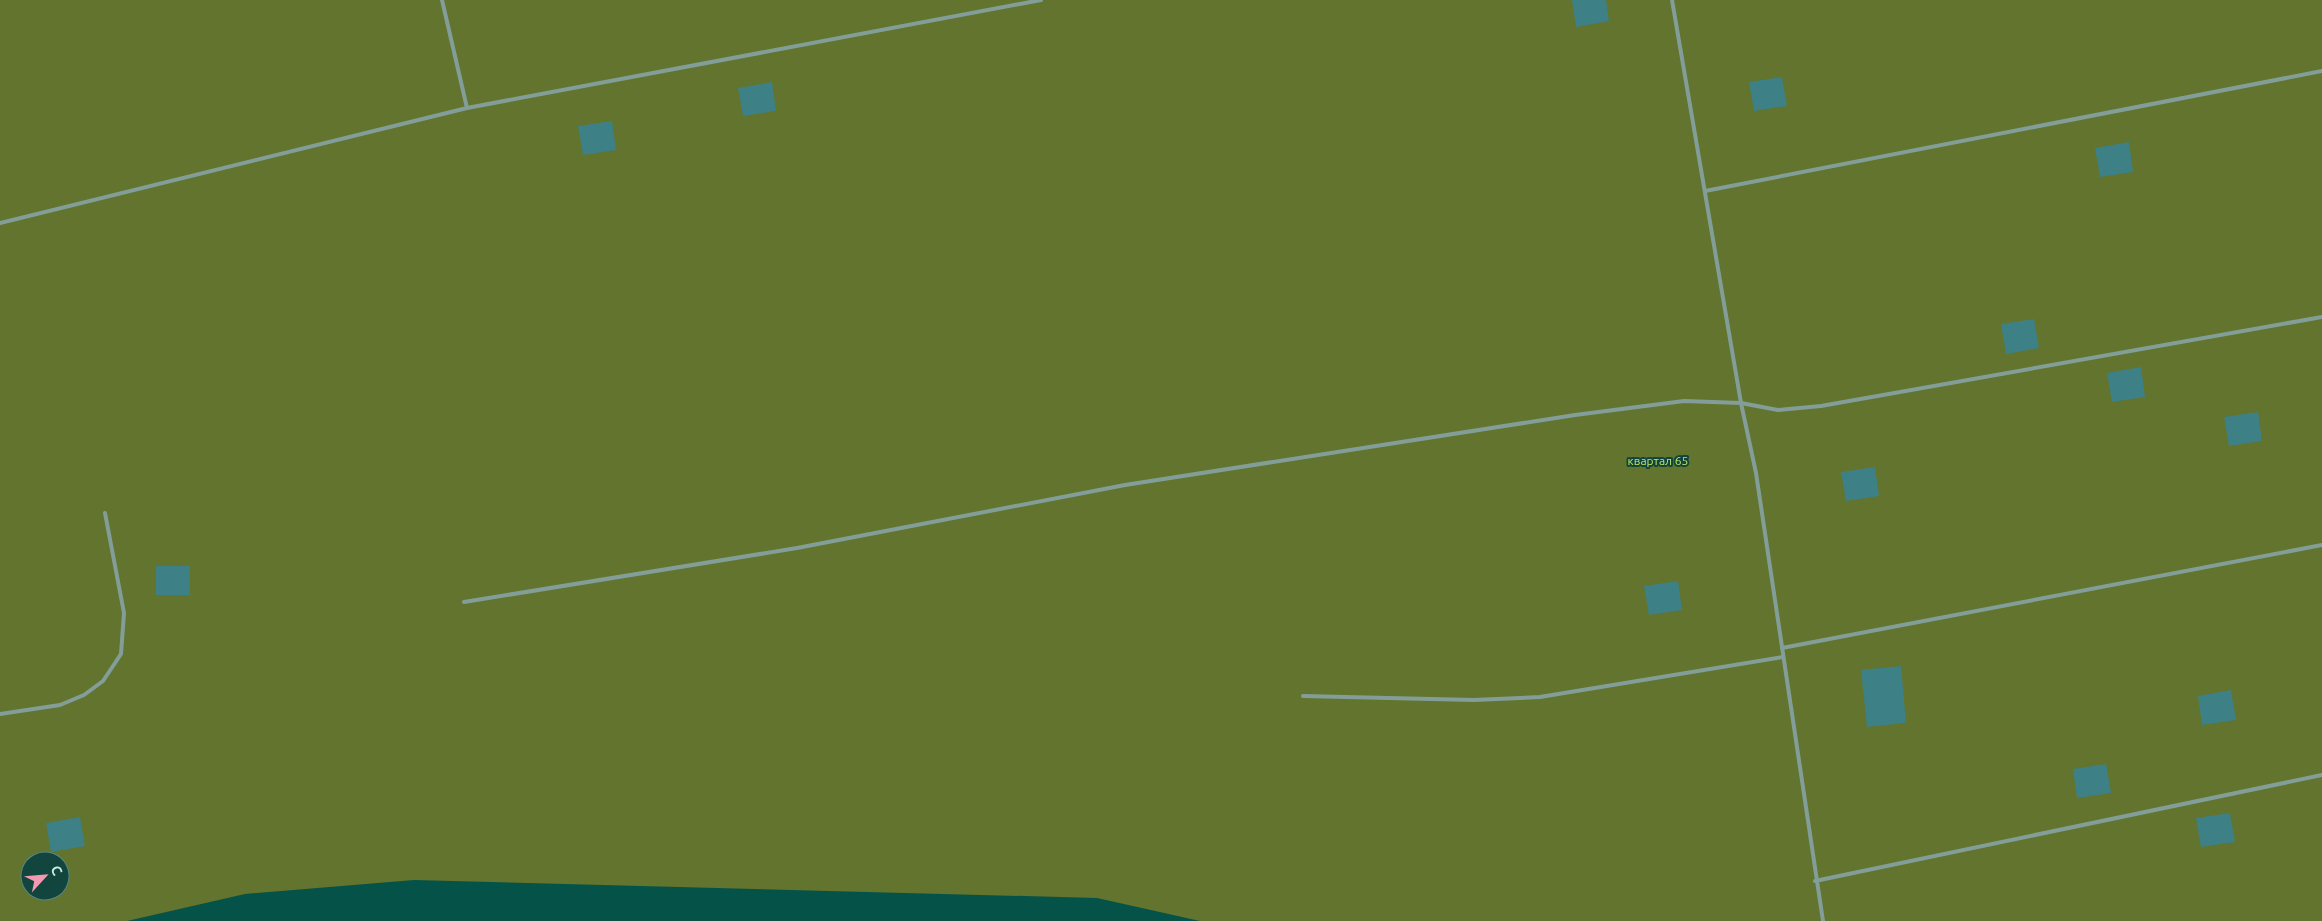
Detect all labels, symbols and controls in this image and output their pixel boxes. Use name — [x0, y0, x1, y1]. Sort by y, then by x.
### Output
park label: квартал 65 — [1628, 454, 1688, 467]
north arrow — [20, 851, 70, 901]
text: С — [48, 863, 66, 878]

